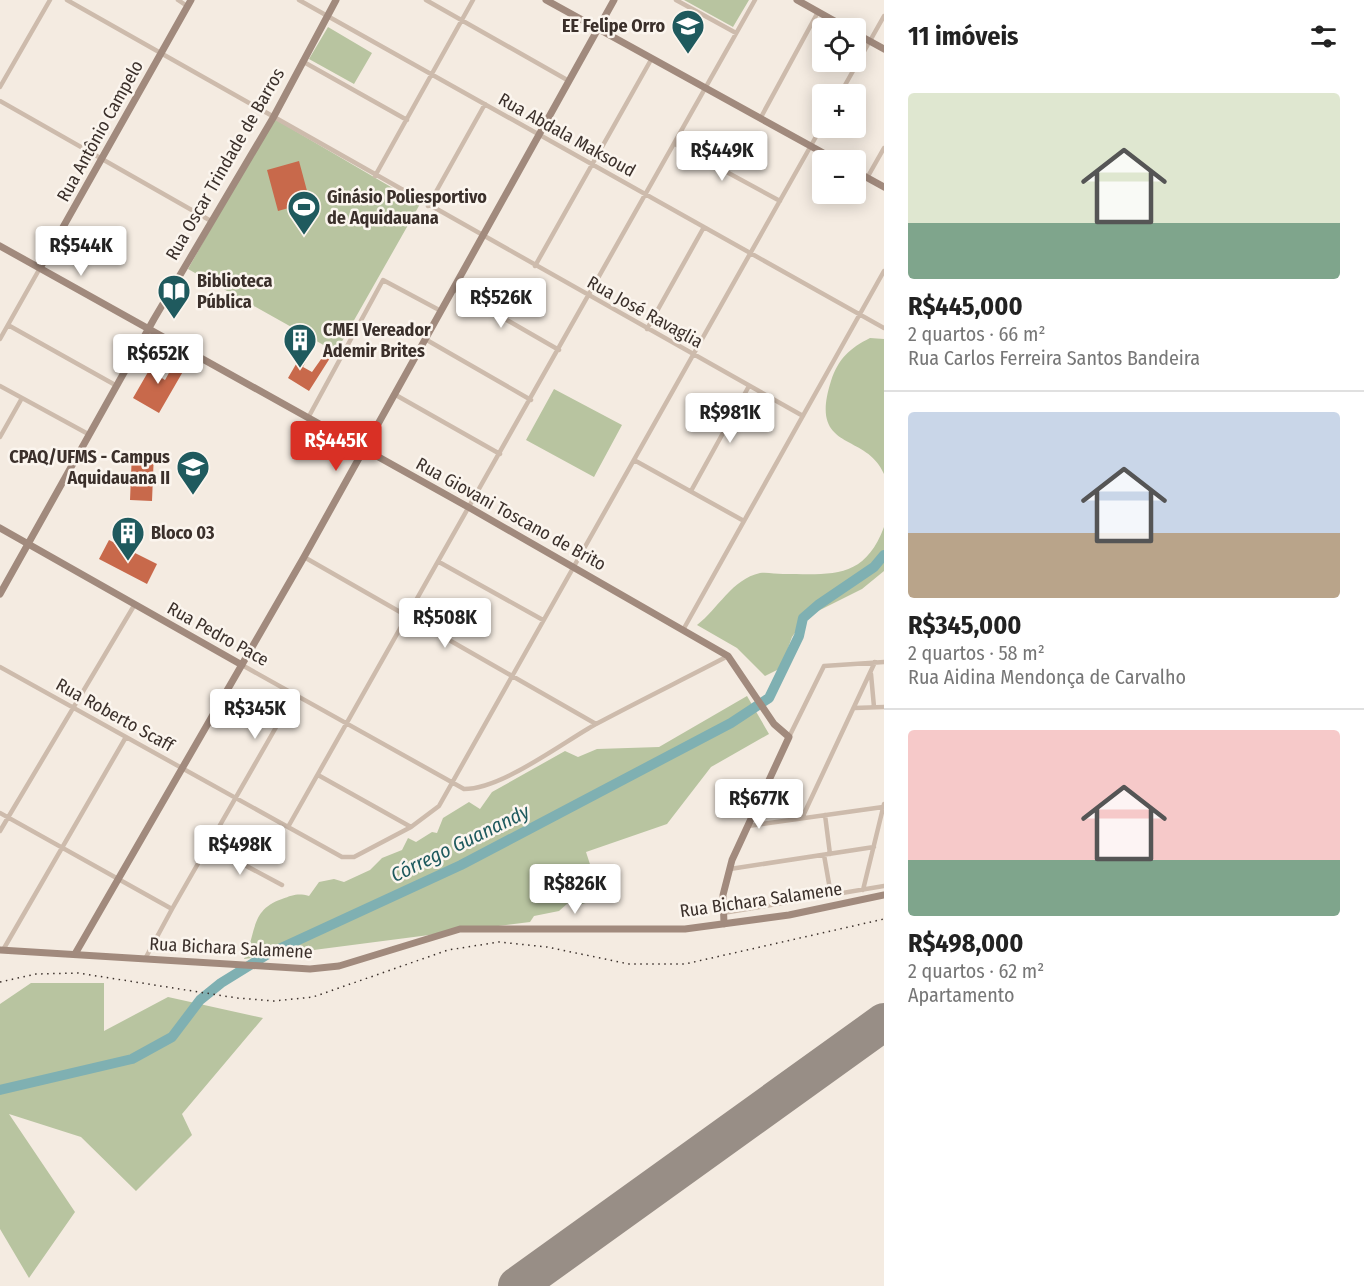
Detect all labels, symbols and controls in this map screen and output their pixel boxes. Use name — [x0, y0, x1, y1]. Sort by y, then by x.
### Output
school or university icon: EE Felipe Orro — [670, 8, 706, 55]
place label: EE Felipe Orro — [562, 15, 665, 37]
map controls — [812, 18, 866, 204]
button: locate — [812, 18, 866, 72]
icon: filters — [1307, 20, 1340, 53]
text: 11 imóveis — [908, 21, 1019, 52]
street label: Rua Antônio Campelo — [52, 56, 148, 206]
street label: Rua Oscar Trindade de Barros — [161, 64, 289, 264]
button: + — [812, 84, 866, 138]
street label: Rua Abdala Maksoud — [495, 88, 639, 182]
pin: R$449K — [673, 131, 771, 182]
icon: home — [1070, 132, 1178, 240]
text: R$449K — [690, 138, 754, 162]
button: − — [812, 150, 866, 204]
place label: Ginásio Poliesportivo de Aquidauana — [327, 186, 487, 229]
sports icon: Ginásio Poliesportivo de Aquidauana — [286, 189, 322, 236]
pin: R$544K — [32, 226, 130, 277]
text: R$544K — [49, 233, 113, 257]
place label: Biblioteca Pública — [197, 270, 272, 313]
street label: Rua José Ravaglia — [583, 271, 707, 353]
library icon: Biblioteca Pública — [156, 273, 192, 320]
pin: R$526K — [452, 278, 550, 329]
text: R$526K — [470, 285, 532, 309]
text: R$445,000 — [908, 291, 1023, 322]
place label: CMEI Vereador Ademir Brites — [322, 319, 431, 362]
building icon: CMEI Vereador Ademir Brites — [282, 322, 318, 369]
text: 2 quartos · 66 m² — [908, 322, 1045, 346]
pin: R$652K — [109, 334, 207, 385]
text: R$652K — [127, 341, 189, 365]
text: Rua Carlos Ferreira Santos Bandeira — [908, 346, 1200, 370]
pin: R$981K — [681, 393, 779, 444]
text: R$981K — [699, 400, 761, 424]
pin: R$445K — [287, 421, 385, 472]
text: R$445K — [305, 428, 367, 452]
place label: CPAQ/UFMS - Campus Aquidauana II — [9, 446, 170, 489]
school or university icon: CPAQ/UFMS - Campus Aquidauana II — [175, 449, 211, 496]
icon: home — [1070, 451, 1178, 559]
street label: Rua Giovani Toscano de Brito — [412, 453, 610, 575]
building icon: Bloco 03 — [110, 515, 146, 562]
place label: Bloco 03 — [151, 522, 215, 544]
street label: Rua Pedro Pace — [163, 597, 273, 671]
pin: R$508K — [396, 598, 494, 649]
text: R$508K — [413, 605, 477, 629]
text: R$345,000 — [908, 610, 1022, 641]
text: 2 quartos · 58 m² — [908, 641, 1045, 665]
text: Rua Aidina Mendonça de Carvalho — [908, 665, 1186, 689]
street label: Rua Roberto Scaff — [52, 673, 179, 757]
pin: R$345K — [206, 689, 304, 740]
text: R$345K — [224, 696, 286, 720]
icon: home — [1070, 769, 1178, 877]
pin: R$677K — [710, 779, 808, 830]
text: R$677K — [729, 786, 789, 810]
water label: Córrego Guanandy — [387, 799, 534, 887]
pin: R$498K — [191, 825, 289, 876]
text: R$498K — [208, 832, 272, 856]
pin: R$826K — [526, 864, 624, 915]
text: R$826K — [544, 871, 606, 895]
street label: Rua Bichara Salamene — [678, 878, 844, 922]
text: R$498,000 — [908, 928, 1024, 959]
street label: Rua Bichara Salamene — [149, 933, 313, 963]
text: 2 quartos · 62 m² — [908, 959, 1044, 983]
text: Apartamento — [908, 983, 1015, 1007]

